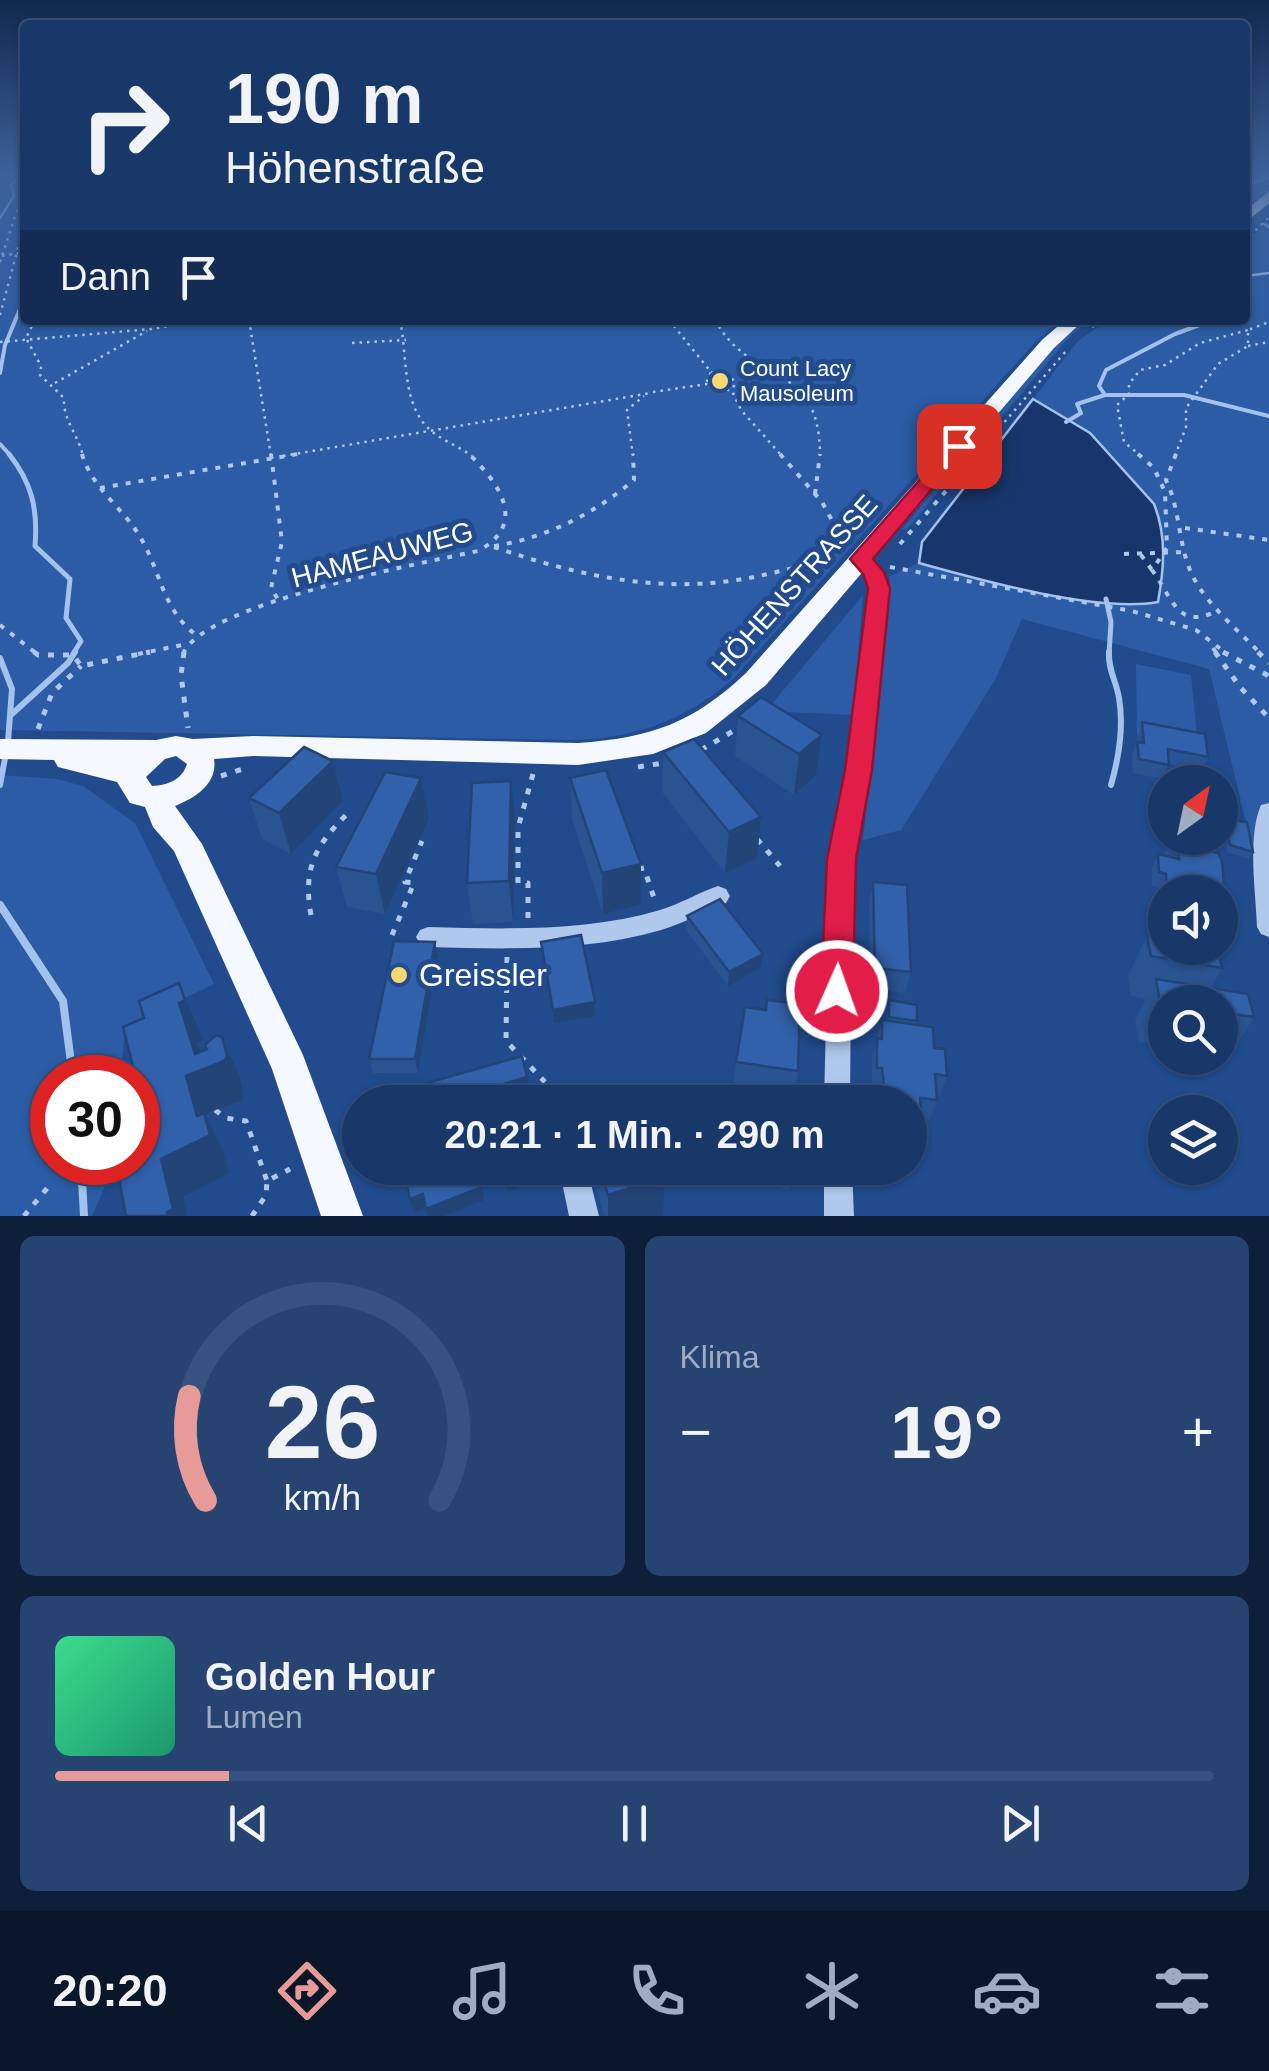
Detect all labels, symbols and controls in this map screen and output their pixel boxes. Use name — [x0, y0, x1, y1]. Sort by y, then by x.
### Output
icon: right — [60, 60, 190, 190]
text: 190 m — [225, 60, 423, 138]
text: Höhenstraße — [225, 142, 485, 193]
icon: arrive — [171, 250, 226, 305]
text: Dann — [60, 256, 151, 298]
place label: Count Lacy Mausoleum — [740, 356, 854, 406]
marker: Count Lacy Mausoleum — [709, 370, 731, 392]
pin — [917, 404, 1002, 489]
icon: arrive — [932, 419, 987, 474]
street label: HÖHENSTRASSE — [705, 489, 883, 682]
street label: HAMEAUWEG — [288, 515, 476, 594]
north arrow — [1148, 765, 1238, 855]
map controls — [1148, 765, 1238, 1185]
button: sound — [1148, 875, 1238, 965]
position arrow — [785, 939, 889, 1043]
place label: Greissler — [419, 957, 547, 993]
marker: Greissler — [388, 964, 410, 986]
button: search — [1148, 985, 1238, 1075]
speed limit sign: 30 — [30, 1055, 160, 1185]
button: layers — [1148, 1095, 1238, 1185]
text: 20:21 · 1 Min. · 290 m — [444, 1114, 825, 1156]
text: Klima — [680, 1339, 760, 1375]
text: 26 — [264, 1364, 380, 1480]
text: 19° — [890, 1390, 1003, 1474]
text: − — [680, 1401, 712, 1463]
text: + — [1182, 1401, 1214, 1463]
text: km/h — [284, 1478, 361, 1518]
text: Golden Hour — [205, 1656, 435, 1698]
text: Lumen — [205, 1699, 303, 1735]
icon: previous — [221, 1796, 276, 1851]
icon: pause — [607, 1796, 662, 1851]
icon: next — [993, 1796, 1048, 1851]
icon: directions — [272, 1956, 342, 2026]
icon: music — [447, 1956, 517, 2026]
icon: phone — [622, 1956, 692, 2026]
icon: climate — [797, 1956, 867, 2026]
icon: car — [972, 1956, 1042, 2026]
icon: filters — [1147, 1956, 1217, 2026]
text: 20:20 — [52, 1965, 168, 2016]

